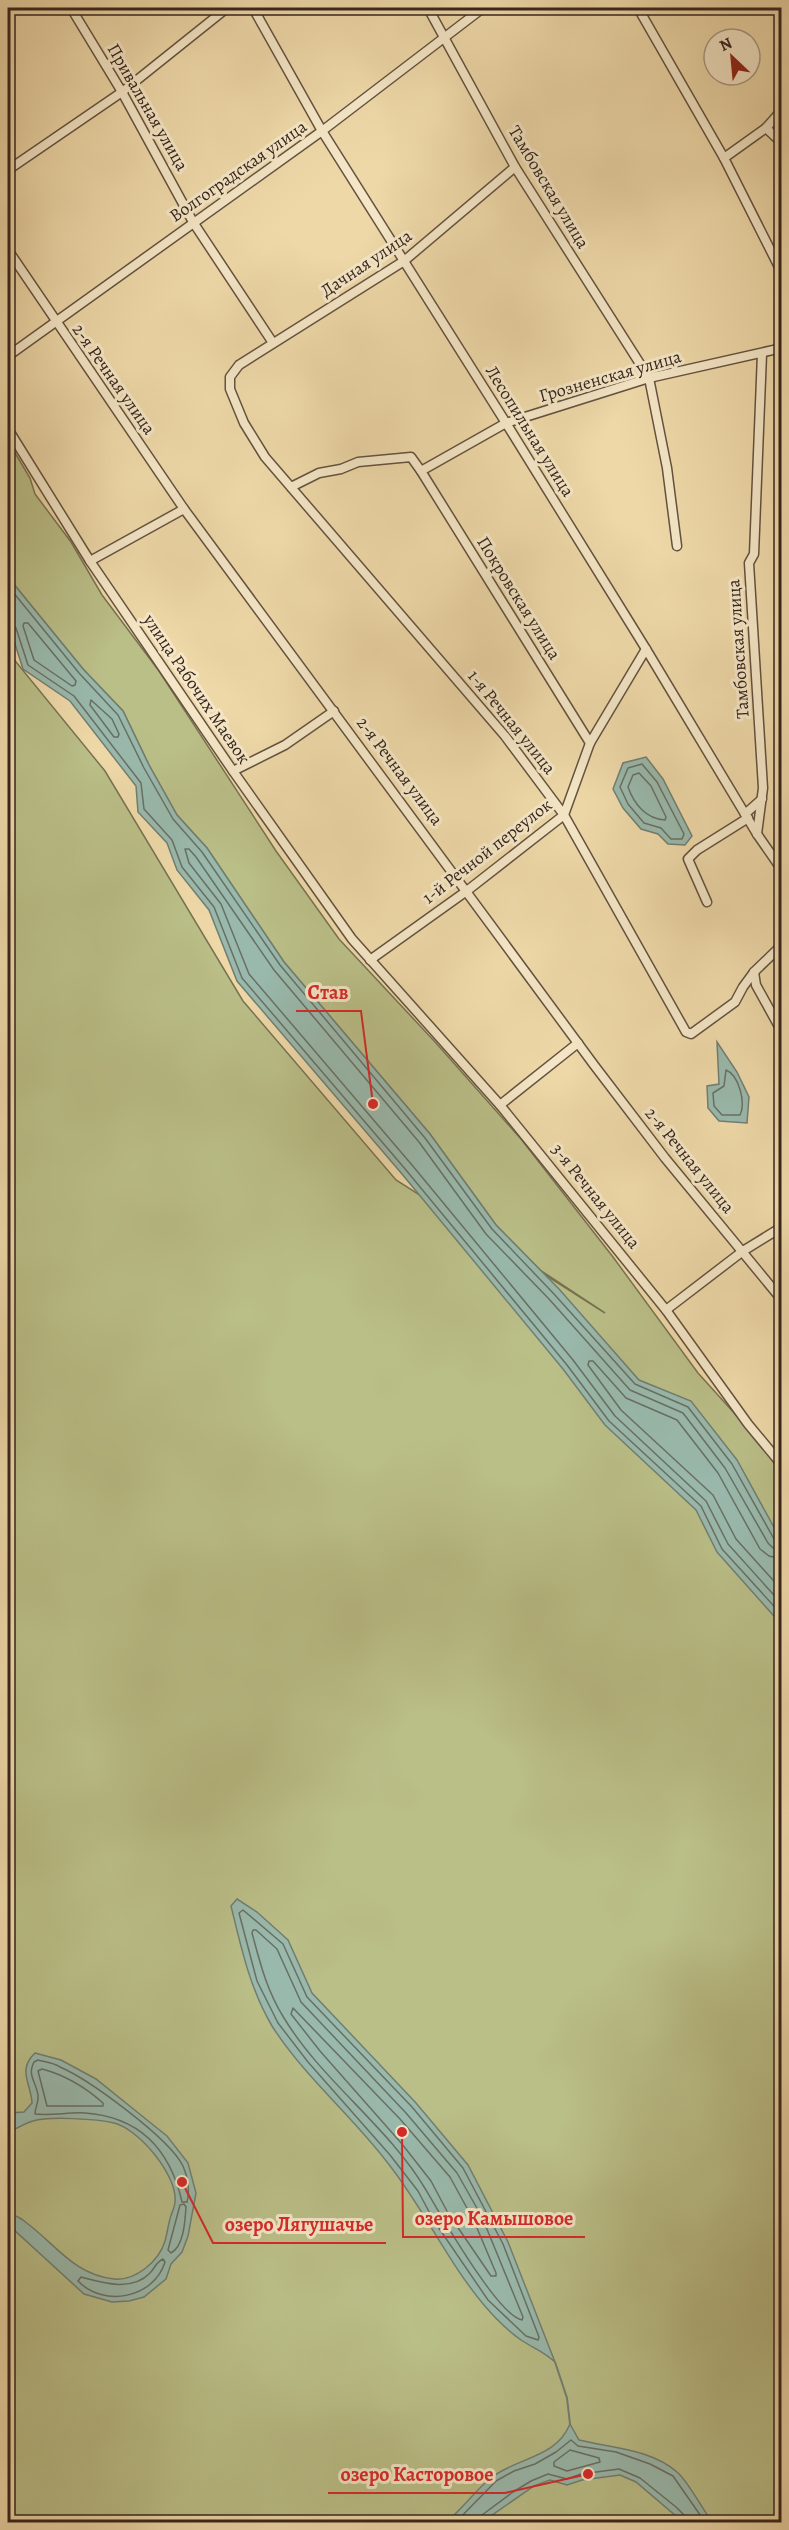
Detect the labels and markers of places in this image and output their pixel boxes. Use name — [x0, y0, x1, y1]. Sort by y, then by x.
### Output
callout: Став — [296, 973, 361, 1011]
callout: озеро Камышовое — [403, 2199, 585, 2237]
callout: озеро Лягушачье — [213, 2205, 386, 2243]
callout: озеро Касторовое — [328, 2455, 505, 2493]

